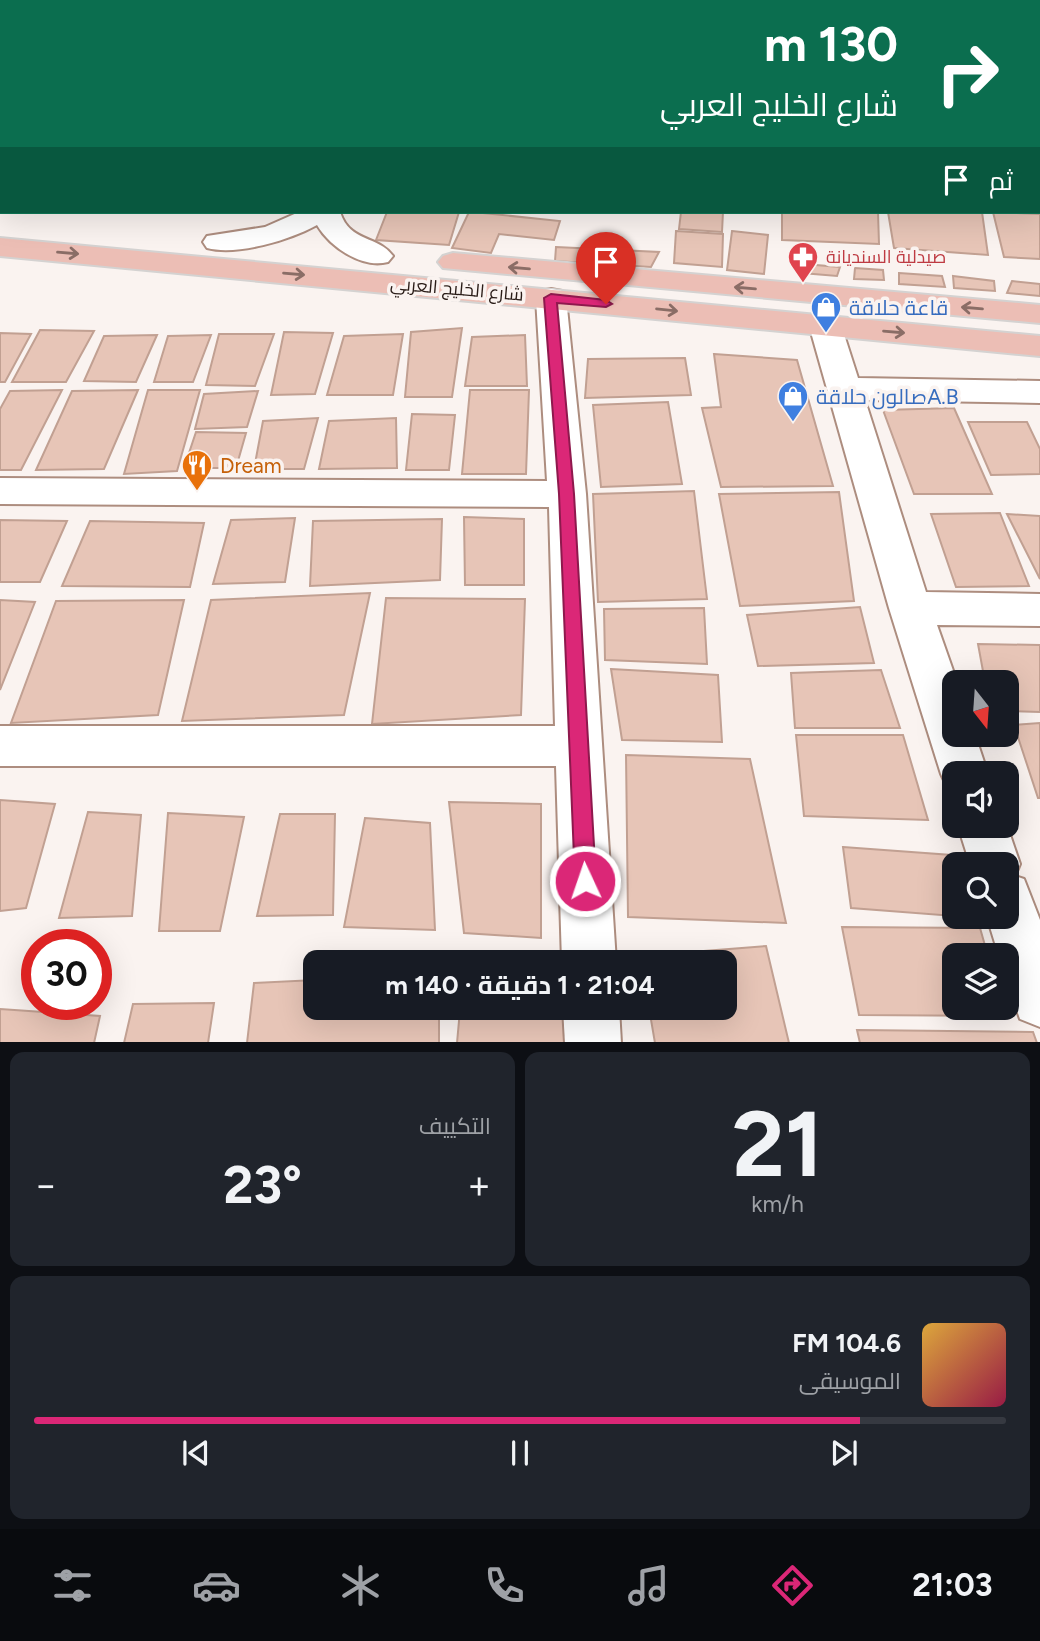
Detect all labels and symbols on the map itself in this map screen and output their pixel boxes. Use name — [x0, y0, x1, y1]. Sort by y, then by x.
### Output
pin — [576, 232, 636, 304]
pharmacy icon: صيدلية السنديانة — [786, 240, 820, 284]
place label: صيدلية السنديانة — [826, 246, 946, 268]
one-way arrow — [56, 247, 79, 260]
one-way arrow — [508, 261, 531, 274]
one-way arrow — [283, 268, 305, 281]
street label: شارع الخليج العربي — [389, 272, 525, 309]
one-way arrow — [735, 281, 757, 294]
shop icon: قاعة حلاقة — [809, 290, 843, 334]
place label: قاعة حلاقة — [849, 295, 948, 320]
one-way arrow — [961, 301, 984, 314]
one-way arrow — [655, 304, 678, 317]
one-way arrow — [882, 326, 905, 339]
shop icon: صالون حلاقةA.B — [776, 379, 810, 423]
place label: صالون حلاقةA.B — [816, 384, 959, 410]
restaurant icon: Dream — [180, 448, 214, 492]
place label: Dream — [220, 453, 282, 478]
north arrow — [942, 670, 1018, 747]
position arrow — [548, 844, 622, 918]
speed limit sign: 30 — [21, 929, 112, 1020]

